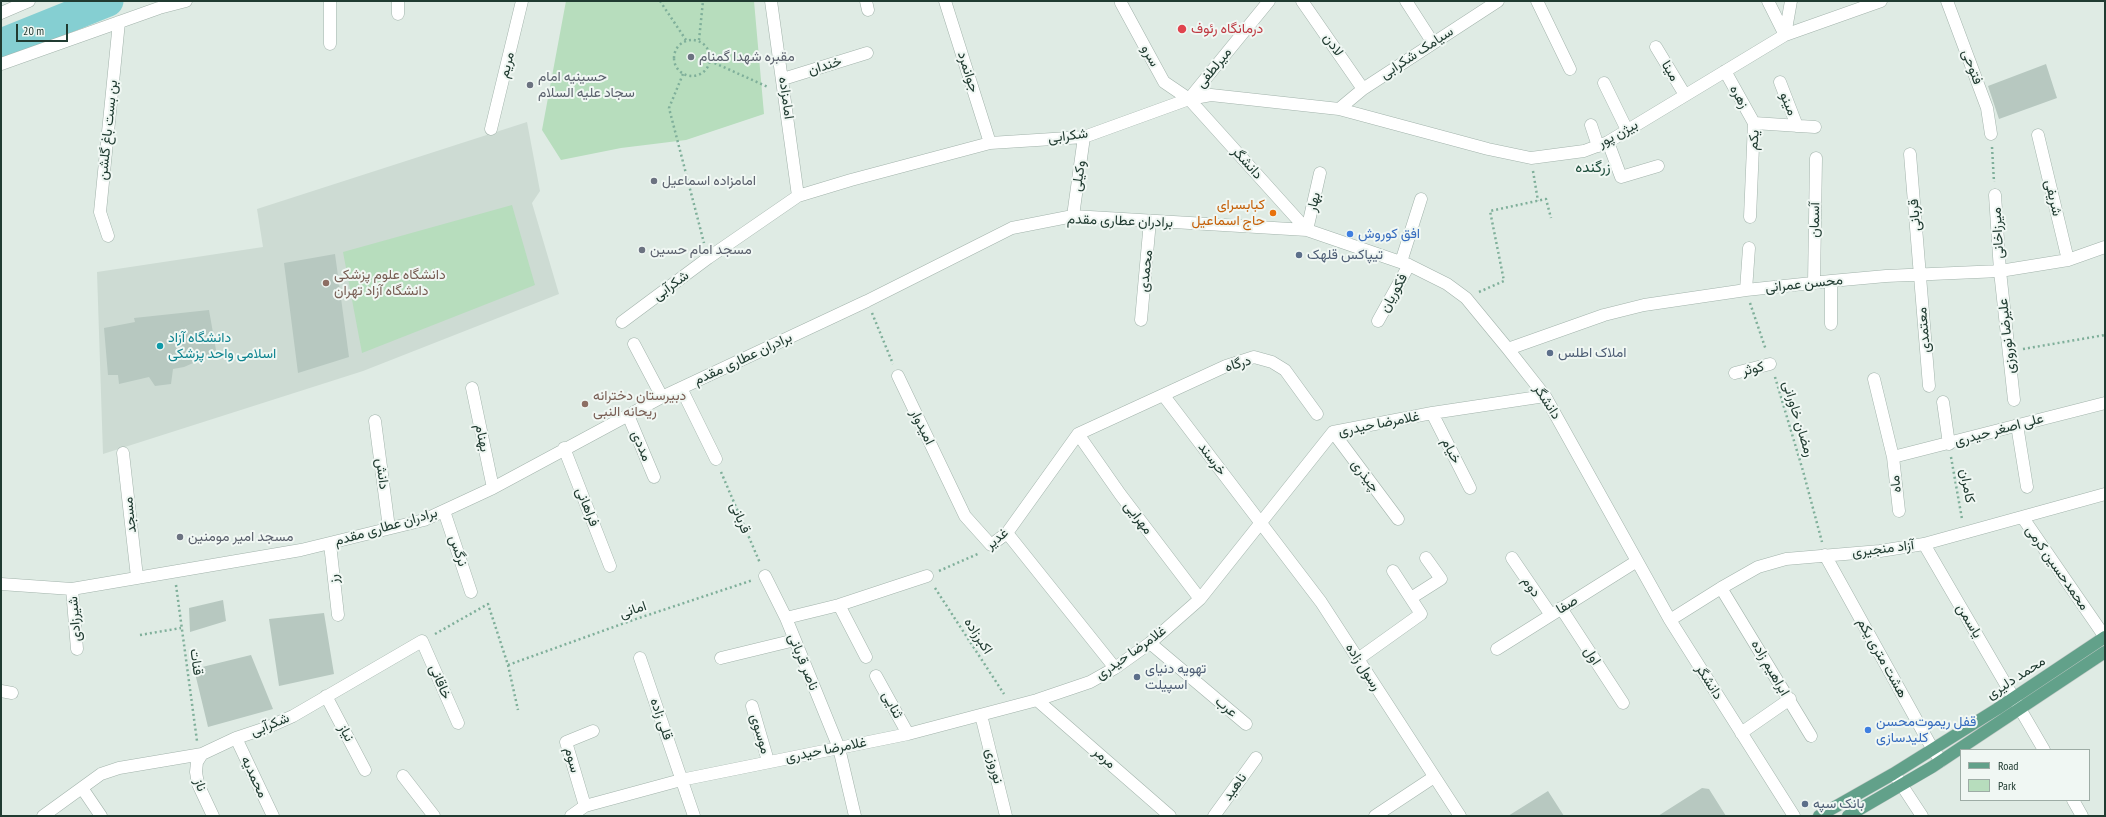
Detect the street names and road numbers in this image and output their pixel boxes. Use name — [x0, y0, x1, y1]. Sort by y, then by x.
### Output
street label: سیامک شکرابی — [1377, 23, 1457, 83]
street label: لادن — [1319, 30, 1347, 60]
street label: سرو — [1137, 42, 1163, 70]
street label: میرلطفی — [1193, 44, 1235, 92]
street label: فتوحی — [1958, 47, 1986, 87]
street label: جوانمرد — [954, 49, 982, 95]
street label: مریم — [496, 50, 518, 80]
street label: خندان — [806, 53, 844, 79]
street label: مینا — [1657, 58, 1683, 84]
street label: امامزاده — [775, 76, 797, 120]
street label: بن بست باغ گلشن — [94, 79, 122, 181]
street label: زهره — [1726, 82, 1752, 112]
street label: مینو — [1776, 90, 1800, 118]
street label: بیژن پور — [1595, 116, 1641, 152]
street label: شکرابی — [1047, 125, 1089, 147]
street label: یکم — [1745, 129, 1763, 151]
street label: دانشگر — [1228, 143, 1266, 183]
street label: وکیلی — [1069, 159, 1089, 193]
street label: شریفی — [2041, 178, 2065, 218]
street label: بهار — [1304, 191, 1324, 213]
street label: قربانی — [1905, 198, 1925, 232]
street label: آسمان — [1806, 202, 1824, 238]
street label: میرزاخانی — [1988, 207, 2008, 259]
street label: برادران عطاری مقدم — [1067, 211, 1173, 231]
street label: محمدی — [1135, 249, 1157, 293]
street label: شکرآبی — [650, 267, 692, 305]
street label: فکوریان — [1376, 271, 1412, 315]
street label: محسن عمرانی — [1764, 272, 1844, 296]
street label: علیرضا نوروزی — [1995, 297, 2019, 375]
street label: معتمدی — [1914, 306, 1934, 354]
street label: برادران عطاری مقدم — [691, 329, 795, 389]
street label: درگاه — [1223, 352, 1253, 376]
street label: کوثر — [1740, 358, 1766, 380]
street label: رمضان خاورانی — [1778, 379, 1818, 459]
street label: دانشگر — [1530, 381, 1564, 423]
street label: امیدوار — [906, 406, 938, 448]
street label: غلامرضا حیدری — [1337, 408, 1421, 440]
street label: علی اصغر حیدری — [1953, 410, 2045, 450]
street label: بهنام — [471, 423, 493, 453]
street label: مددی — [627, 428, 655, 464]
street label: خیام — [1438, 435, 1464, 467]
street label: خرسند — [1194, 439, 1230, 479]
street label: چیذری — [1347, 456, 1383, 496]
street label: دانش — [372, 457, 392, 491]
street label: کامران — [1956, 468, 1978, 504]
street label: ماه — [1887, 474, 1905, 494]
street label: فراهانی — [572, 485, 602, 529]
street label: مسجد — [120, 496, 140, 534]
street label: مهرایی — [1120, 498, 1156, 538]
street label: قربانی — [726, 500, 754, 536]
street label: برادران عطاری مقدم — [333, 504, 439, 550]
street label: محمدحسین کرمی — [2022, 522, 2092, 614]
street label: غدیر — [982, 525, 1012, 553]
street label: نرگس — [445, 533, 471, 569]
street label: آزاد منجیری — [1851, 537, 1915, 561]
street label: رز — [325, 573, 343, 585]
street label: دوم — [1518, 573, 1544, 601]
street label: صفا — [1553, 592, 1581, 618]
street label: شیرزادی — [65, 596, 85, 642]
street label: امانی — [617, 598, 649, 622]
street label: یاسمن — [1952, 601, 1986, 641]
street label: اکبرزاده — [960, 615, 996, 657]
street label: هشت متری یکم — [1853, 615, 1911, 701]
street label: غلامرضا حیدری — [1092, 622, 1170, 684]
street label: ناصر قربانی — [784, 631, 822, 693]
street label: ابراهیم زاده — [1747, 637, 1793, 699]
street label: رسول زاده — [1341, 640, 1385, 694]
street label: اول — [1580, 644, 1604, 668]
street label: قنات — [186, 647, 206, 677]
street label: محمد دلیری — [1983, 653, 2049, 703]
street label: دانشگر — [1692, 661, 1726, 703]
street label: خاقانی — [425, 662, 455, 702]
street label: ثنایی — [878, 689, 906, 721]
street label: عرب — [1211, 693, 1241, 721]
street label: قلی زاده — [646, 696, 676, 742]
street label: شکرآبی — [248, 710, 292, 740]
street label: موسوی — [746, 712, 774, 756]
street label: نیاز — [334, 721, 358, 745]
street label: غلامرضا حیدری — [784, 734, 868, 766]
street label: مرمر — [1089, 744, 1119, 772]
street label: سوم — [561, 745, 583, 775]
street label: نوروزی — [982, 747, 1006, 785]
street label: محمدیه — [237, 753, 271, 801]
street label: ناهید — [1219, 770, 1251, 804]
street label: ناز — [190, 776, 210, 794]

